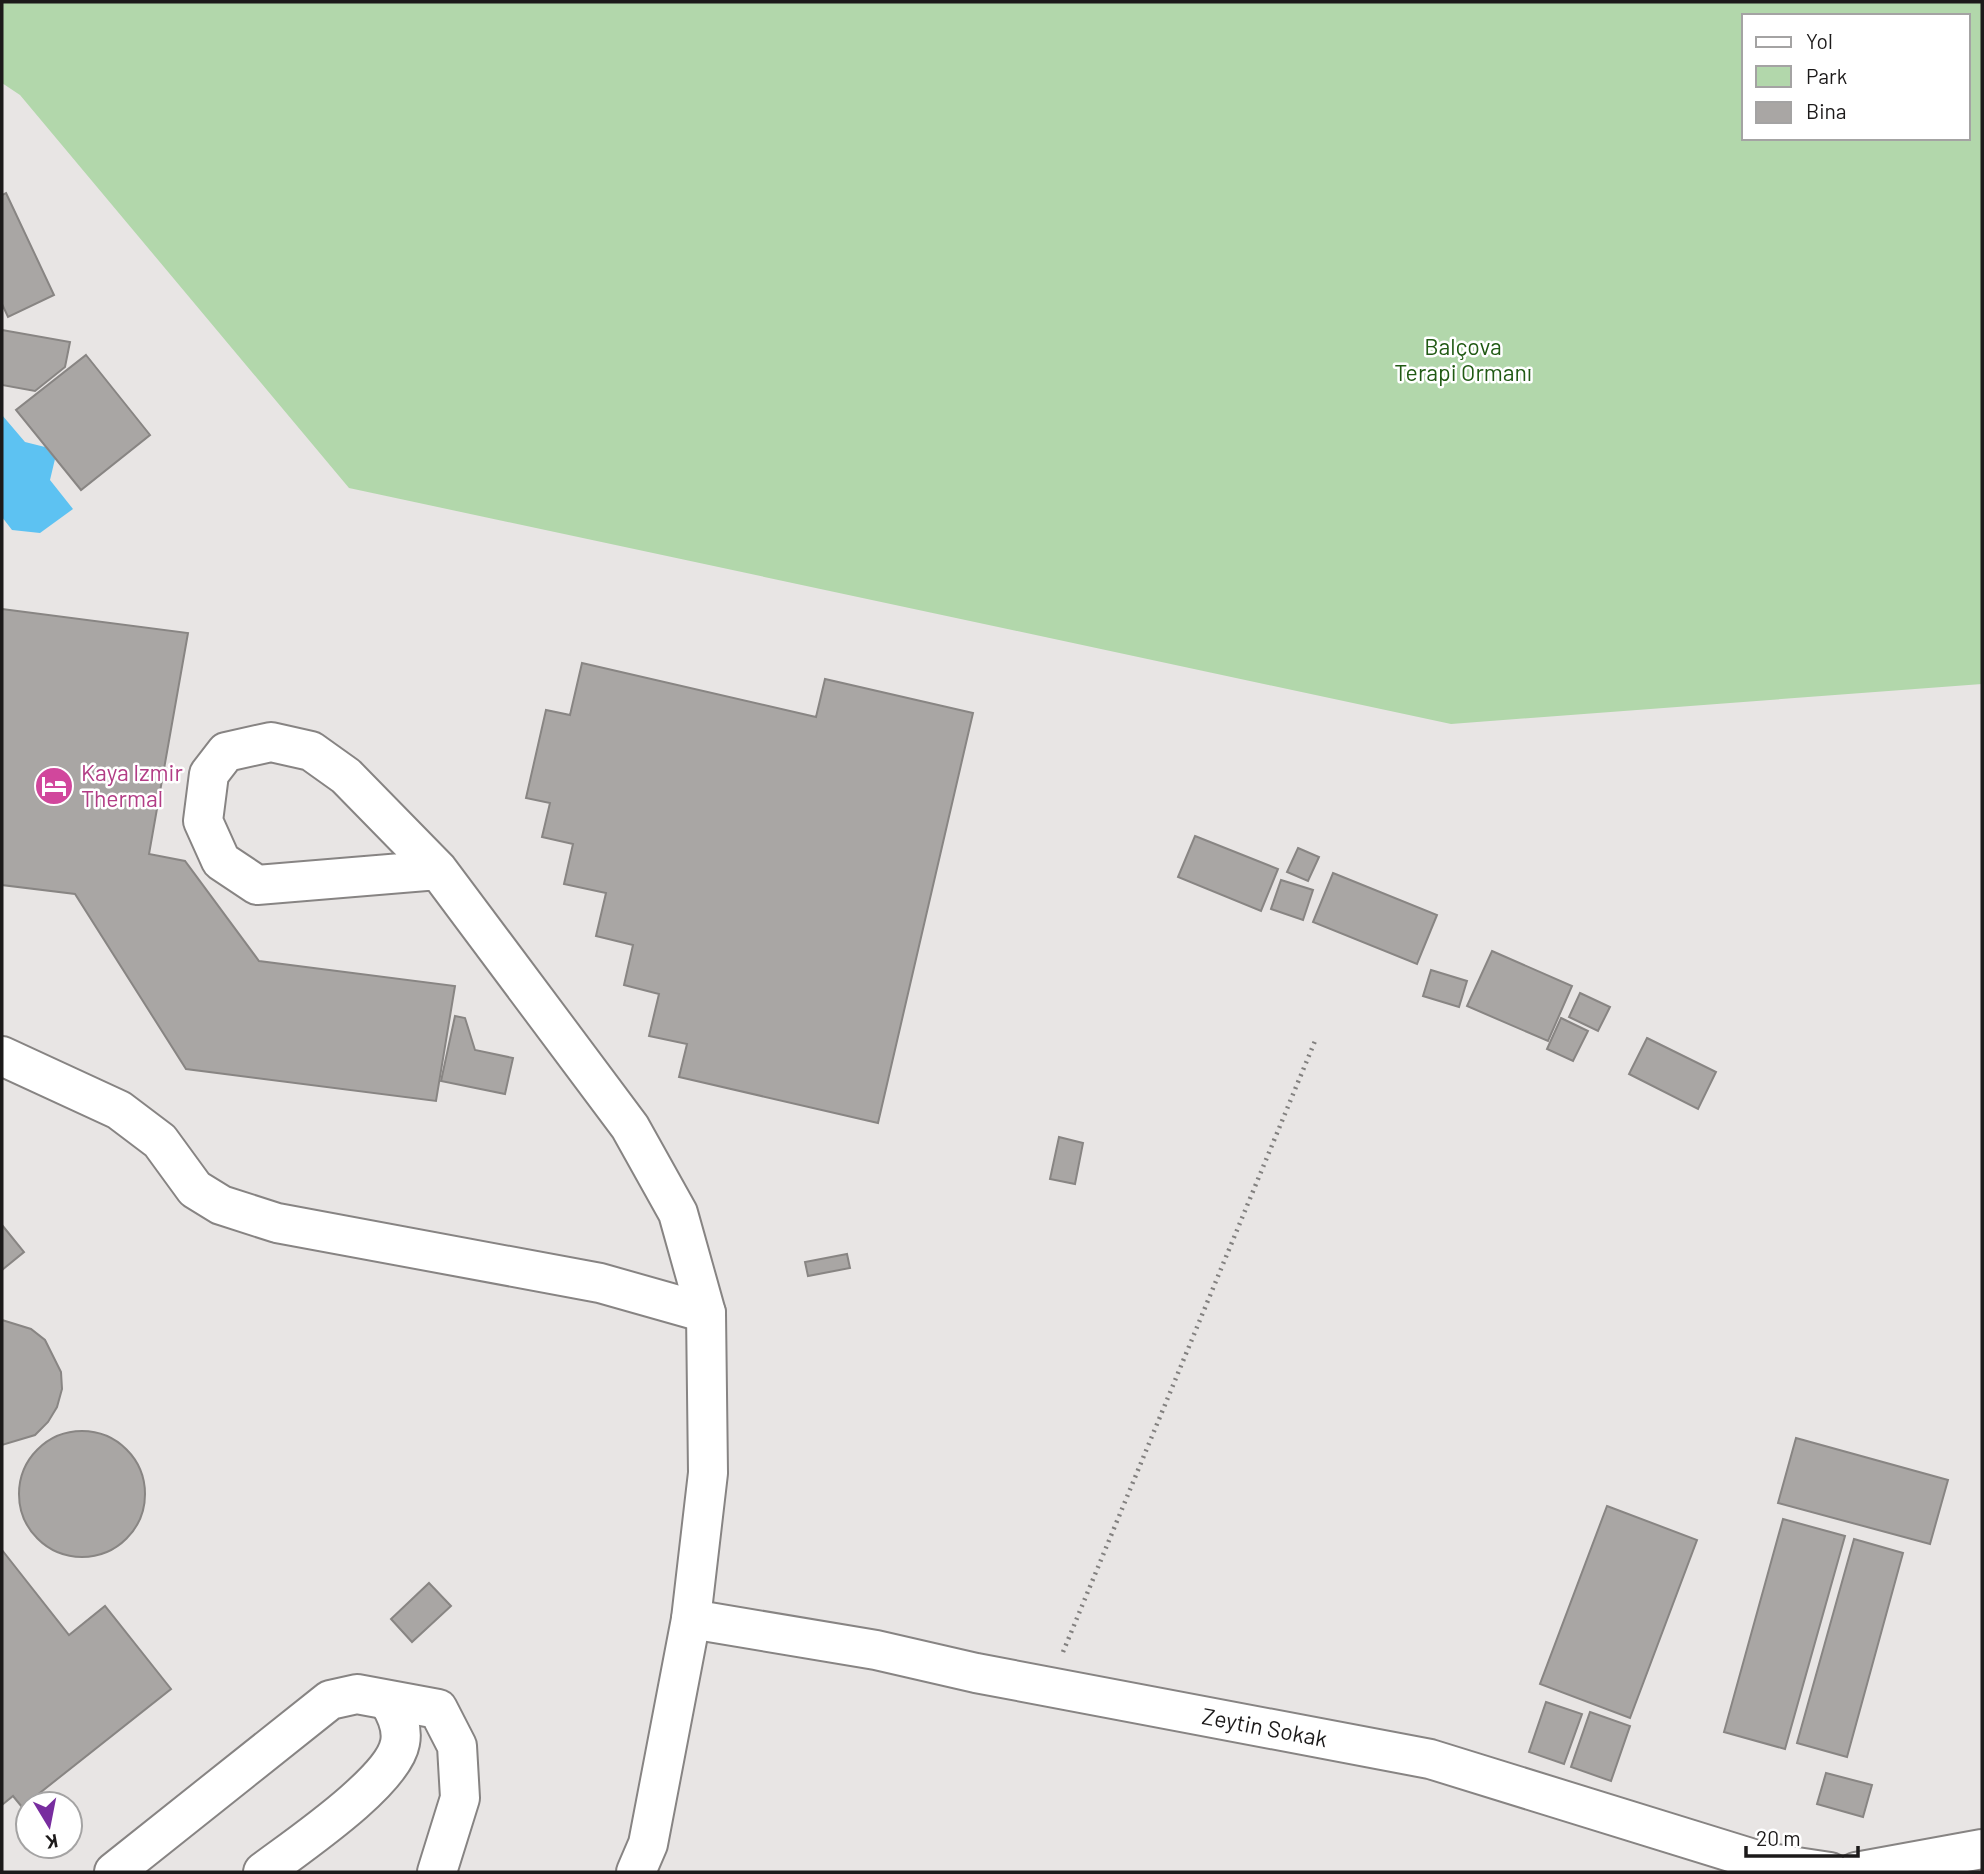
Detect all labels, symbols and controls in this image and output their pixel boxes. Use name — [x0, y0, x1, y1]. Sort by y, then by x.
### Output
legend — [1742, 14, 1970, 140]
text: Yol — [1806, 28, 1833, 53]
text: Park — [1806, 63, 1847, 88]
text: Bina — [1806, 98, 1847, 123]
park label: Balçova Terapi Ormanı — [1394, 332, 1532, 386]
place label: Kaya Izmir Thermal — [81, 758, 183, 812]
hotel icon: Kaya Izmir Thermal — [33, 765, 75, 807]
street label: Zeytin Sokak — [1200, 1701, 1330, 1752]
north arrow — [14, 1790, 84, 1860]
scale bar — [1746, 1814, 1858, 1858]
text: 20 m — [1756, 1825, 1801, 1850]
text: K — [44, 1830, 60, 1855]

